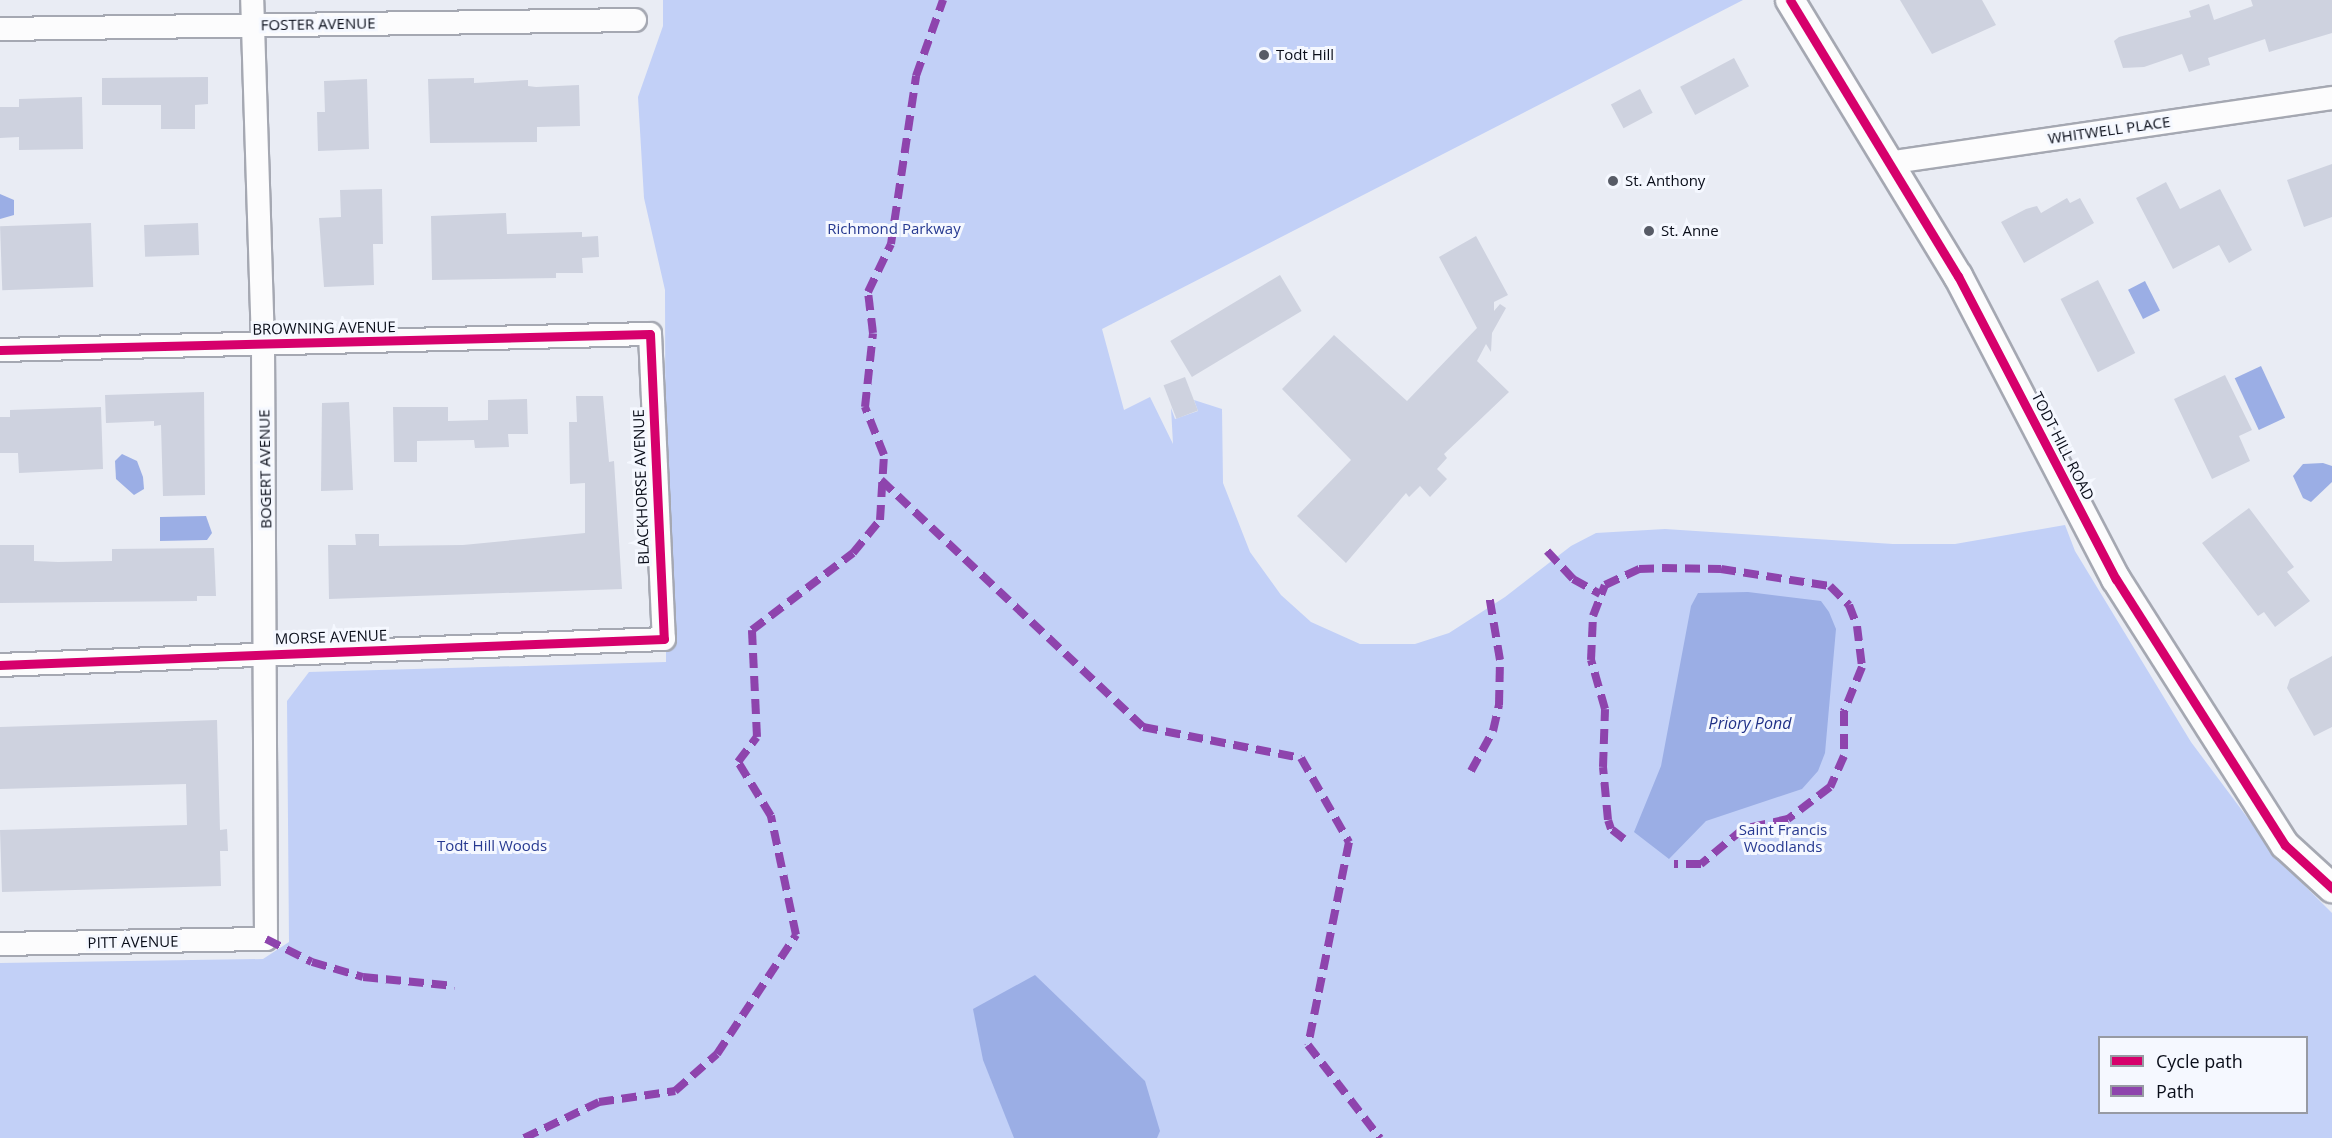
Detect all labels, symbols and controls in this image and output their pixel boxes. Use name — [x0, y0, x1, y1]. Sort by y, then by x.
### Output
street label: FOSTER AVENUE — [260, 14, 376, 34]
place label: Todt Hill — [1276, 46, 1334, 64]
marker: Todt Hill — [1257, 48, 1271, 62]
street label: WHITWELL PLACE — [2047, 113, 2171, 147]
place label: St. Anthony — [1625, 172, 1705, 190]
marker: St. Anthony — [1606, 174, 1620, 188]
park label: Richmond Parkway — [827, 220, 961, 238]
place label: St. Anne — [1661, 222, 1719, 240]
marker: St. Anne — [1642, 224, 1656, 238]
street label: BROWNING AVENUE — [252, 318, 396, 338]
street label: TODT HILL ROAD — [2028, 389, 2098, 503]
street label: BOGERT AVENUE — [255, 409, 275, 529]
street label: BLACKHORSE AVENUE — [629, 409, 653, 565]
street label: MORSE AVENUE — [275, 626, 387, 648]
water label: Priory Pond — [1709, 713, 1791, 733]
park label: Saint Francis Woodlands — [1739, 820, 1827, 855]
park label: Todt Hill Woods — [437, 837, 547, 855]
street label: PITT AVENUE — [87, 932, 179, 952]
legend — [2098, 1036, 2308, 1114]
text: Cycle path — [2156, 1049, 2243, 1073]
text: Path — [2156, 1079, 2194, 1103]

